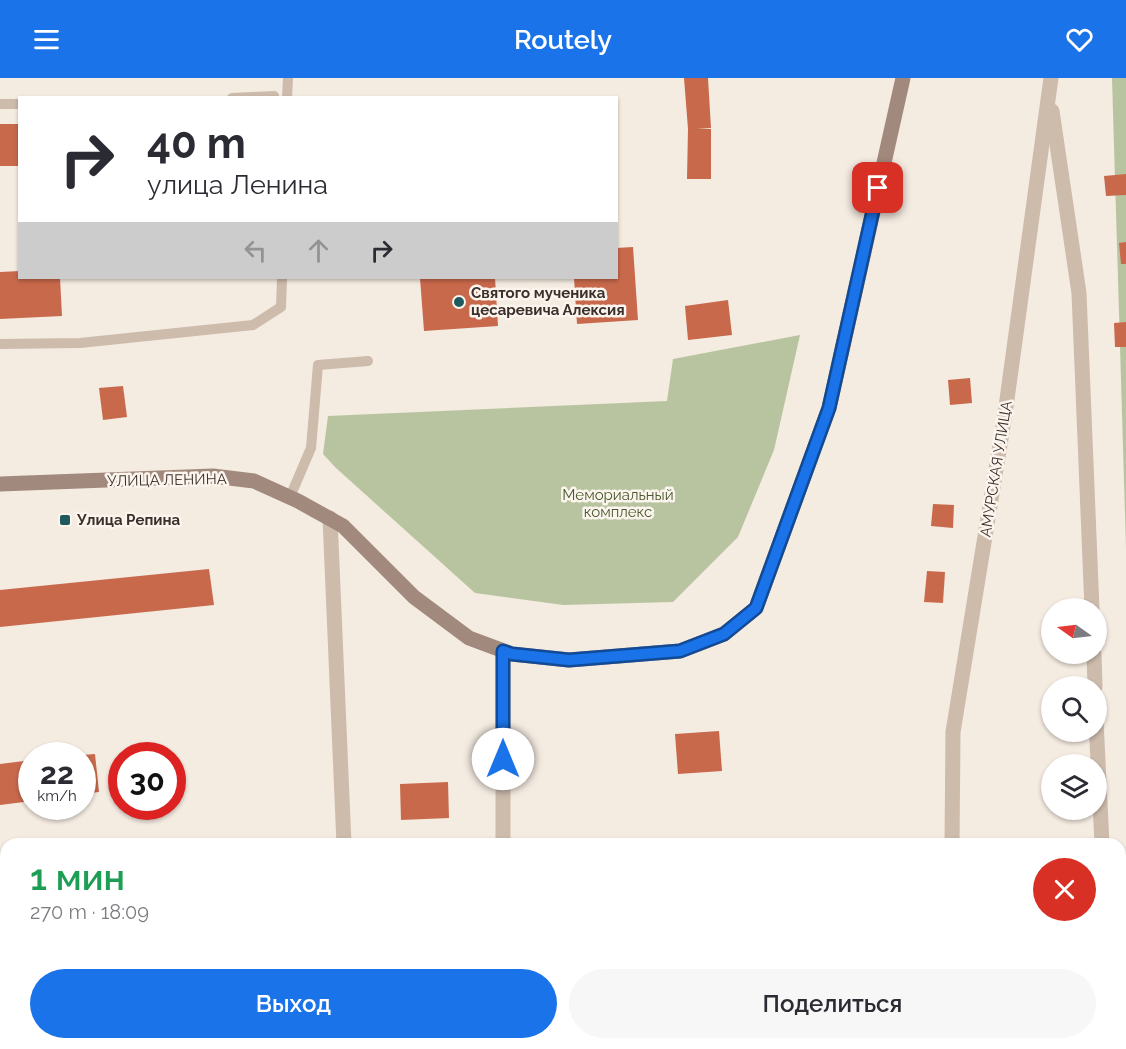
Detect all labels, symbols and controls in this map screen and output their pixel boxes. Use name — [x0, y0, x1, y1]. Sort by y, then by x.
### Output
icon: menu — [30, 23, 63, 56]
icon: heart — [1063, 23, 1096, 56]
text: Routely — [514, 24, 612, 55]
text: 40 m — [147, 119, 246, 168]
icon: right — [48, 120, 126, 198]
pin — [852, 162, 903, 213]
text: улица Ленина — [147, 169, 328, 200]
icon: arrive — [861, 171, 894, 204]
icon: left — [239, 234, 272, 267]
icon: ahead — [302, 234, 335, 267]
icon: right — [365, 234, 398, 267]
place label: Святого мученика цесаревича Алексия — [471, 284, 625, 319]
marker: Святого мученика цесаревича Алексия — [452, 295, 466, 309]
street label: АМУРСКАЯ УЛИЦА — [976, 400, 1016, 538]
street label: УЛИЦА ЛЕНИНА — [107, 470, 227, 490]
park label: Мемориальный комплекс — [562, 486, 674, 521]
place label: Улица Репина — [76, 511, 181, 529]
marker: Улица Репина — [58, 513, 72, 527]
north arrow — [1041, 598, 1107, 664]
map controls — [1041, 598, 1107, 820]
button: search — [1041, 676, 1107, 742]
position arrow — [471, 727, 535, 791]
speed limit sign: 30 — [108, 742, 186, 820]
button: layers — [1041, 754, 1107, 820]
text: 22 — [40, 756, 74, 791]
text: km/h — [37, 787, 77, 805]
text: 1 мин — [30, 856, 125, 898]
button: close — [1033, 858, 1096, 921]
text: 270 m · 18:09 — [30, 900, 149, 924]
button: Выход — [30, 969, 557, 1038]
button: Поделиться — [569, 969, 1096, 1038]

